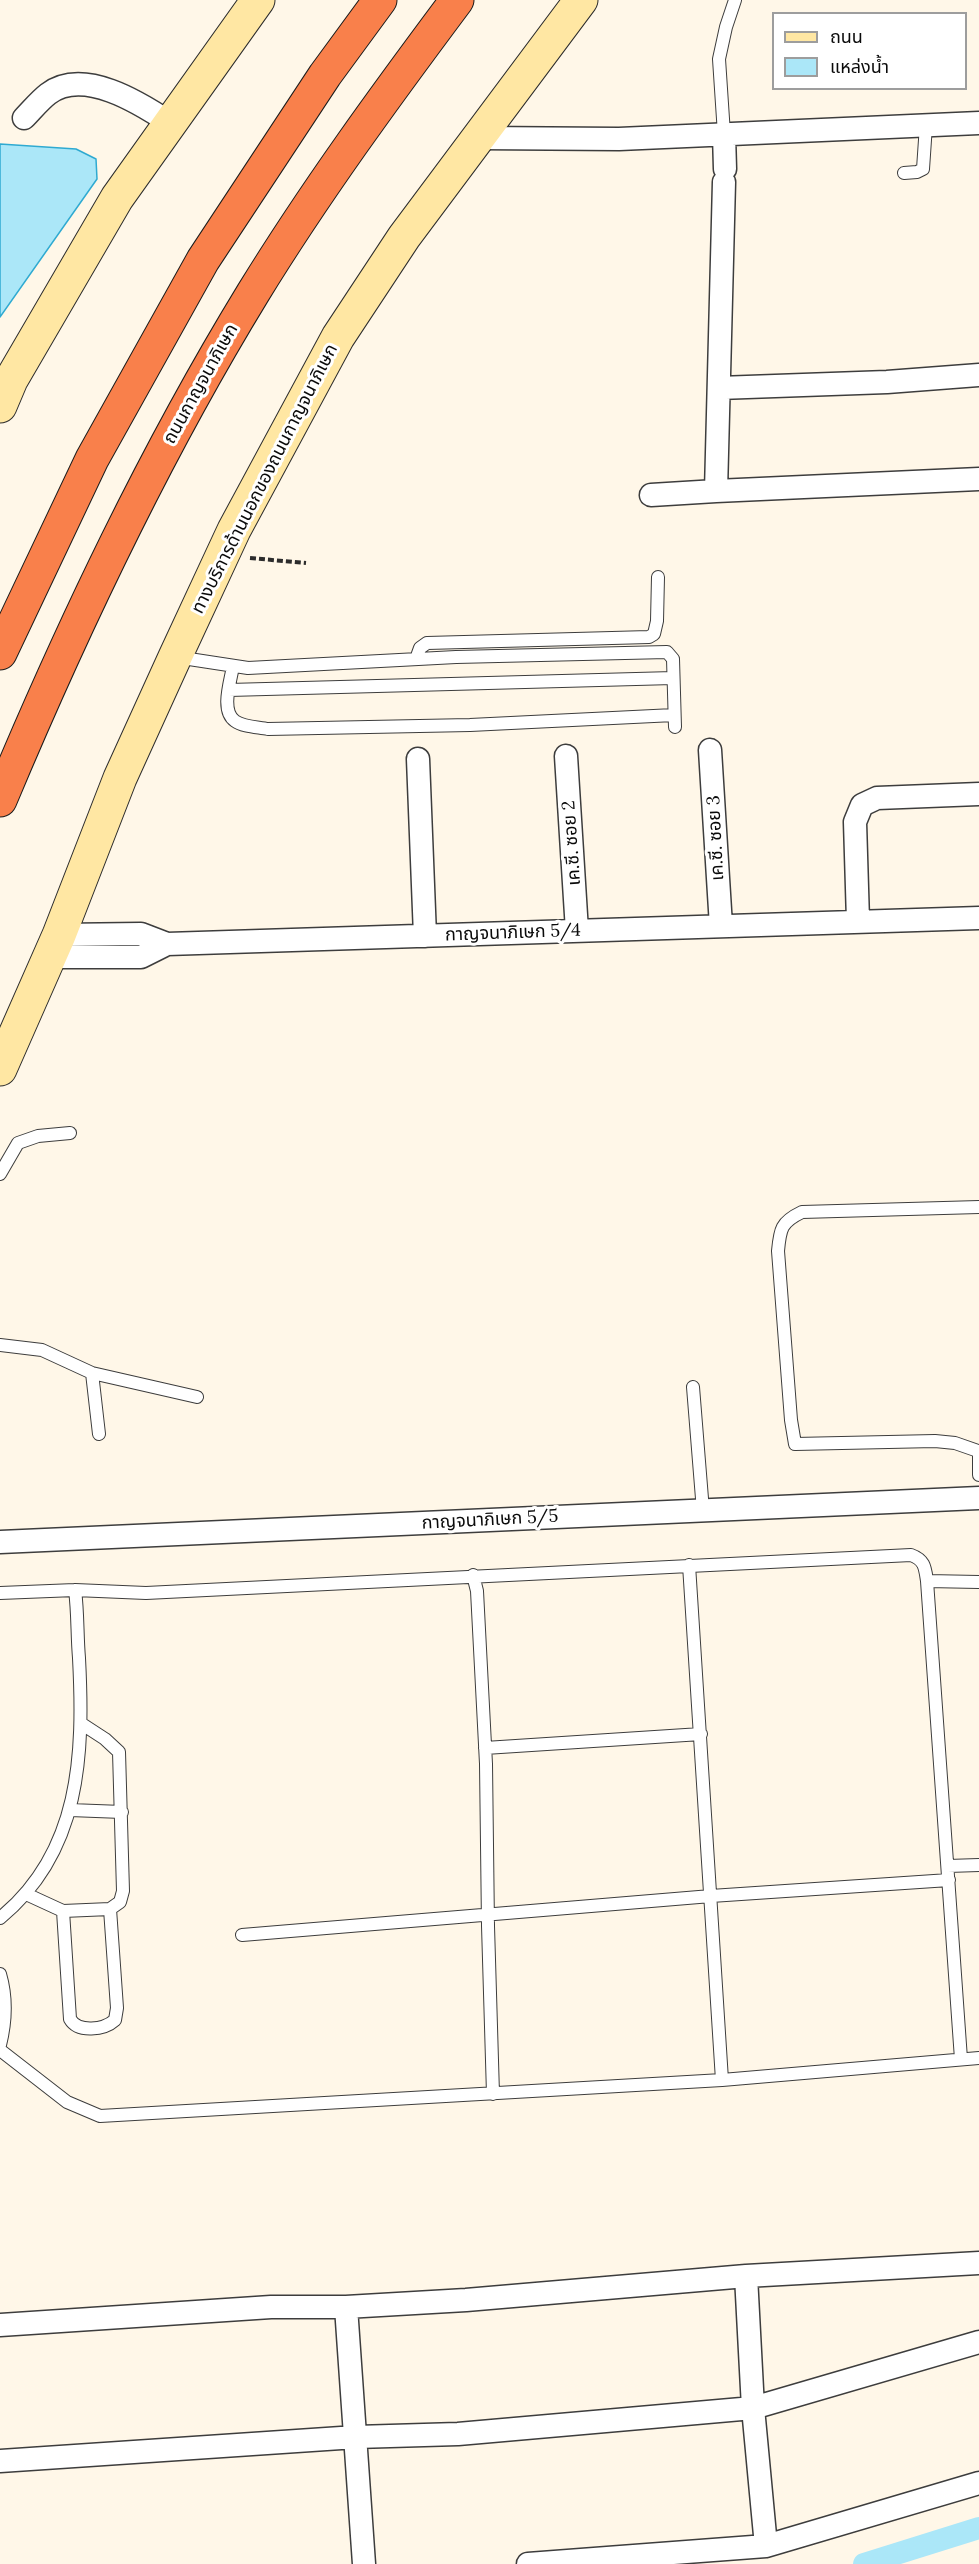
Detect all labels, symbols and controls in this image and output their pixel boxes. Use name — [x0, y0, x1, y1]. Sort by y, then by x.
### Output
legend — [772, 12, 967, 90]
text: ถนน — [830, 25, 863, 48]
text: แหล่งน้ำ — [830, 55, 889, 78]
street label: ถนนกาญจนาภิเษก — [159, 320, 243, 448]
street label: ทางบริการด้านนอกของถนนกาญจนาภิเษก — [187, 341, 343, 617]
street label: เค.ซี. ซอย 3 — [703, 795, 729, 881]
street label: เค.ซี. ซอย 2 — [558, 800, 586, 886]
street label: กาญจนาภิเษก 5/4 — [445, 920, 581, 946]
street label: กาญจนาภิเษก 5/5 — [421, 1506, 559, 1534]

